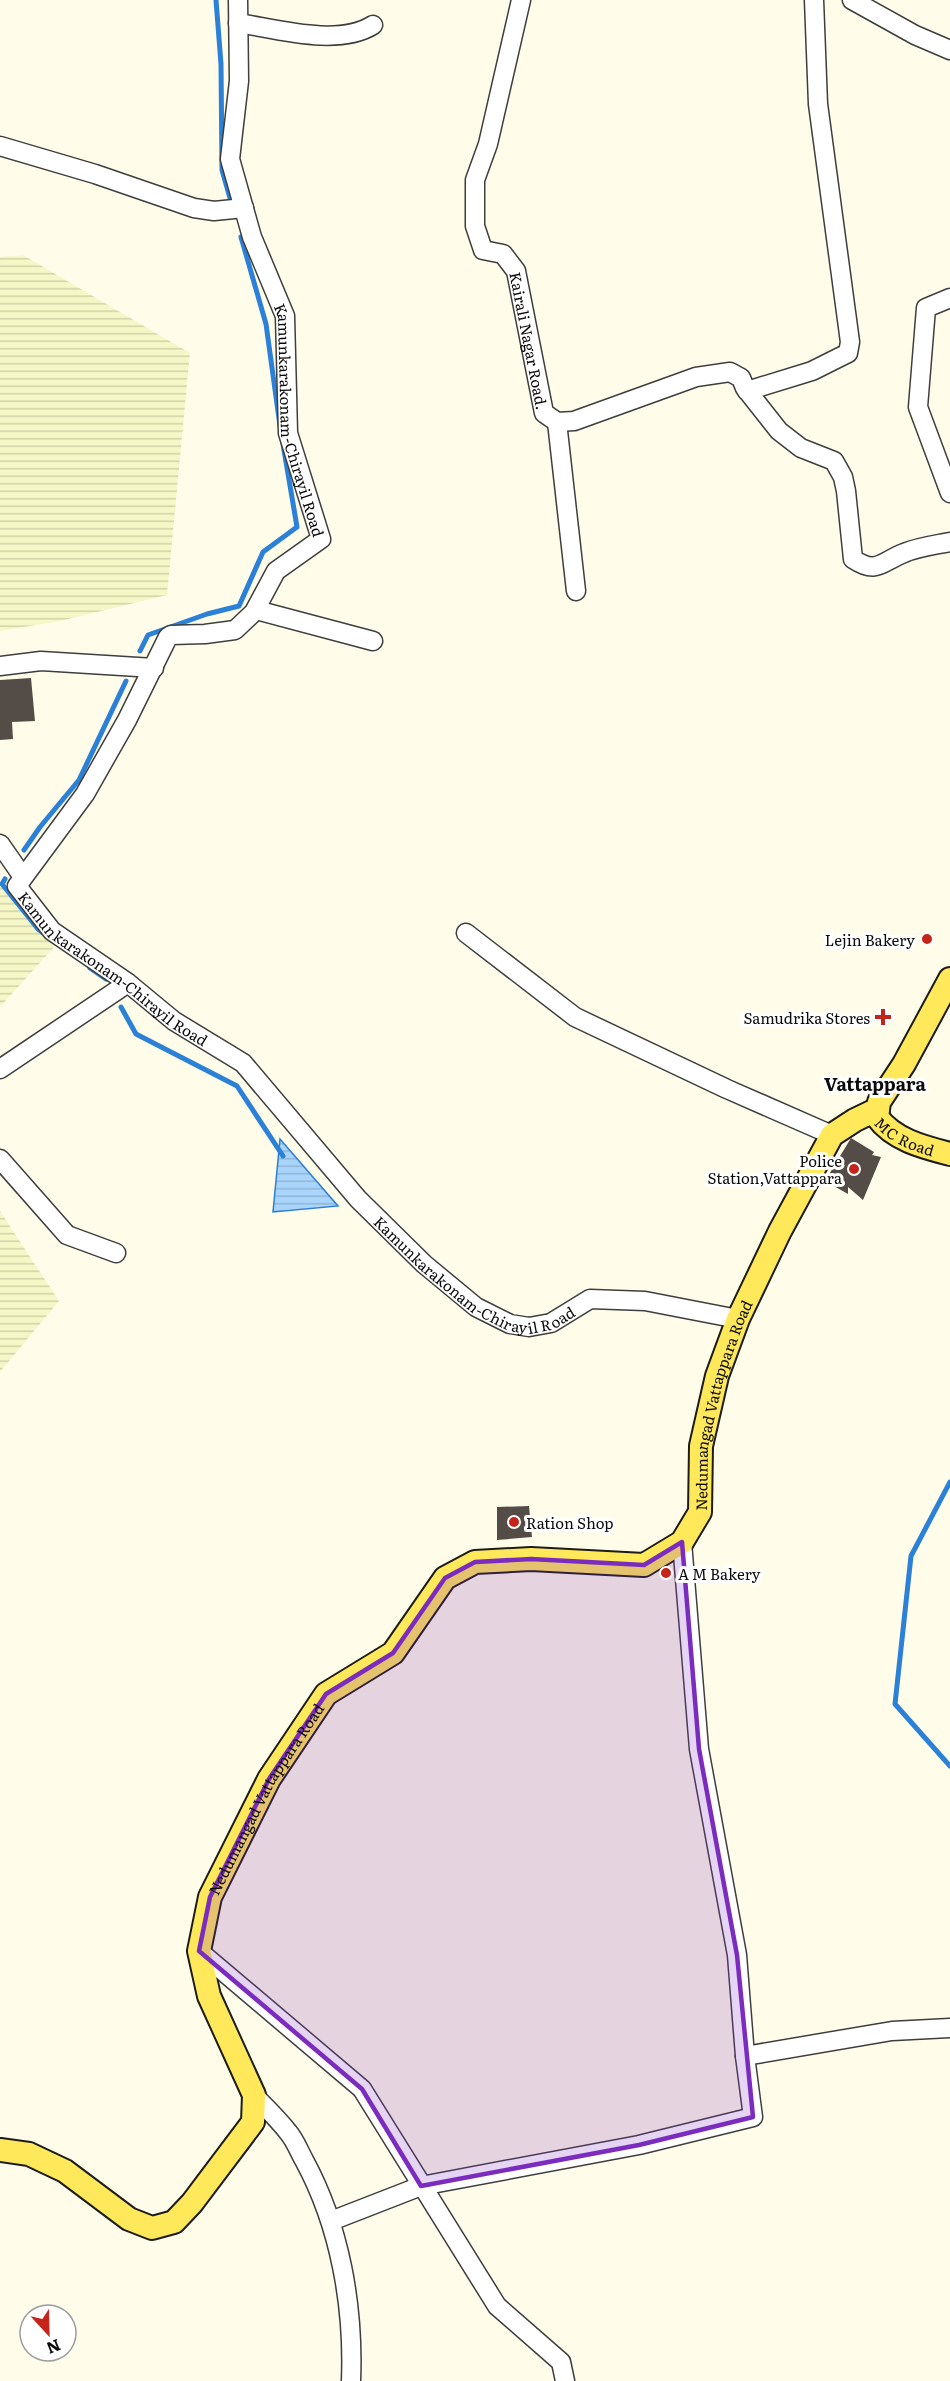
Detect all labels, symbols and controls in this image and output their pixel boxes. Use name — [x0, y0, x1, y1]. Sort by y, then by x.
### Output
street label: Kairali Nagar Road. — [505, 270, 555, 411]
street label: Kamunkarakonam-Chirayil Road — [269, 299, 331, 539]
street label: Kamunkarakonam-Chirayil Road — [13, 886, 213, 1051]
place label: Lejin Bakery — [825, 928, 915, 951]
marker: Lejin Bakery — [920, 932, 934, 946]
place label: Samudrika Stores — [743, 1006, 870, 1029]
marker: Samudrika Stores — [874, 1008, 892, 1026]
district label: Vattappara — [824, 1070, 926, 1097]
street label: MC Road — [870, 1111, 937, 1161]
place label: Police Station,Vattappara — [708, 1149, 843, 1189]
marker: Police Station,Vattappara — [847, 1162, 861, 1176]
street label: Kamunkarakonam-Chirayil Road — [369, 1210, 579, 1339]
street label: Nedumangad Vattappara Road — [689, 1296, 757, 1511]
place label: Ration Shop — [526, 1511, 614, 1534]
marker: Ration Shop — [507, 1515, 521, 1529]
place label: A M Bakery — [678, 1562, 761, 1585]
marker: A M Bakery — [659, 1566, 673, 1580]
street label: Nedumangad Vattappara Road — [202, 1698, 329, 1898]
north arrow — [18, 2303, 78, 2363]
text: N — [43, 2334, 65, 2361]

